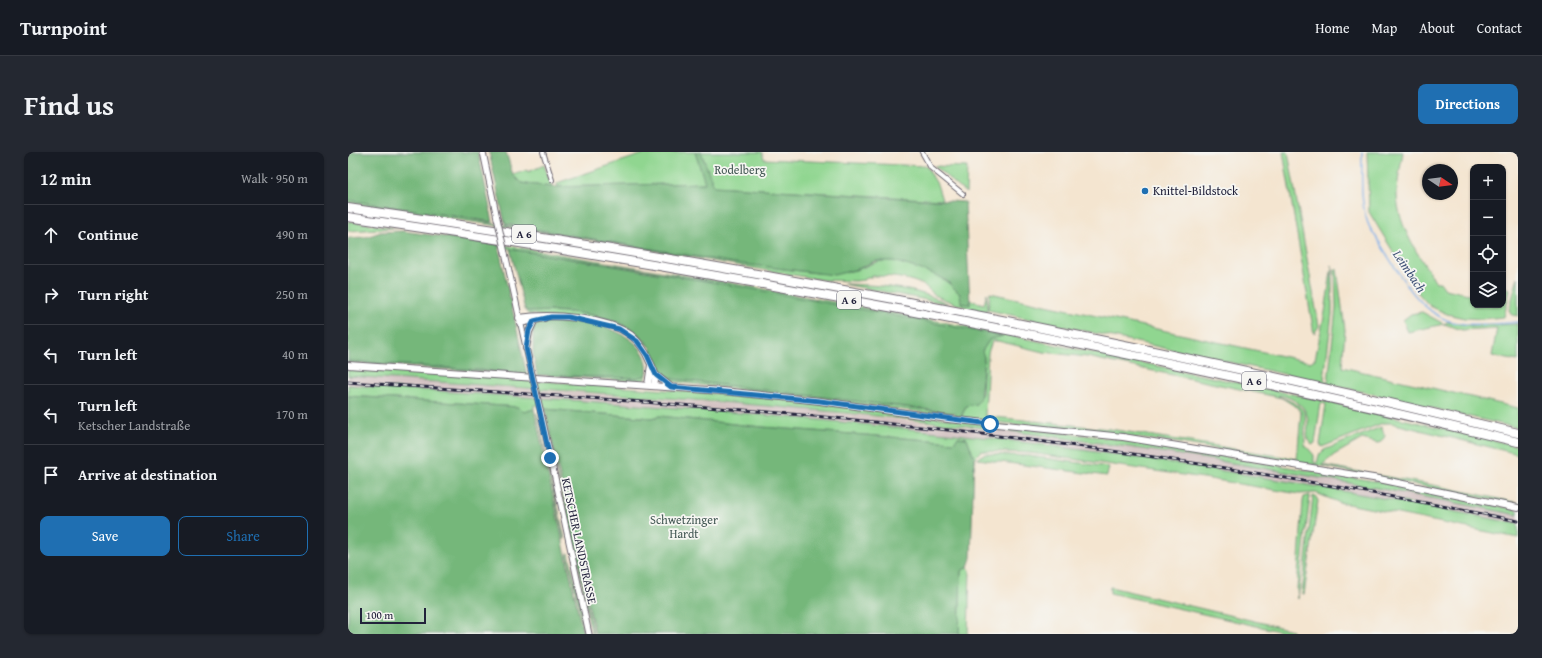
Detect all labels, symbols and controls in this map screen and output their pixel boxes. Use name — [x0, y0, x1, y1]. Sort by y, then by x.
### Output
text: Turnpoint — [20, 14, 107, 42]
text: Home — [1315, 18, 1350, 38]
text: Map — [1372, 18, 1397, 38]
text: About — [1419, 18, 1455, 38]
text: Contact — [1477, 18, 1522, 38]
text: Find us — [24, 84, 114, 125]
button: Directions — [1418, 84, 1518, 124]
park label: Rodelberg — [714, 161, 766, 178]
north arrow — [1422, 164, 1458, 200]
map controls — [1470, 164, 1506, 308]
button: + — [1470, 164, 1506, 200]
text: 12 min — [40, 166, 91, 191]
text: Walk · 950 m — [241, 169, 308, 188]
place label: Knittel-Bildstock — [1153, 182, 1239, 199]
marker: Knittel-Bildstock — [1140, 186, 1150, 196]
button: − — [1470, 200, 1506, 236]
icon: ahead — [40, 224, 62, 246]
text: Continue — [78, 224, 139, 245]
text: 490 m — [276, 225, 308, 244]
road number: A 6 — [512, 225, 536, 243]
button: locate — [1470, 236, 1506, 272]
water label: Leimbach — [1388, 245, 1431, 297]
button: layers — [1470, 272, 1506, 308]
icon: right — [40, 284, 62, 306]
text: Turn right — [78, 284, 149, 305]
text: 250 m — [276, 285, 308, 304]
road number: A 6 — [837, 291, 861, 309]
icon: left — [40, 344, 62, 366]
text: Turn left — [78, 344, 137, 365]
text: 40 m — [282, 345, 308, 364]
road number: A 6 — [1242, 372, 1266, 390]
text: Turn left — [78, 395, 137, 416]
icon: left — [40, 404, 62, 426]
text: 170 m — [276, 405, 308, 424]
route start — [981, 415, 999, 433]
text: Ketscher Landstraße — [78, 416, 190, 435]
route end — [541, 449, 559, 467]
icon: arrive — [40, 464, 62, 486]
text: Arrive at destination — [78, 464, 217, 485]
street label: KETSCHER LANDSTRASSE — [558, 476, 601, 606]
park label: Schwetzinger Hardt — [650, 511, 718, 542]
button: Save — [40, 516, 170, 556]
button: Share — [178, 516, 308, 556]
scale bar — [360, 606, 426, 625]
text: 100 m — [366, 607, 393, 623]

